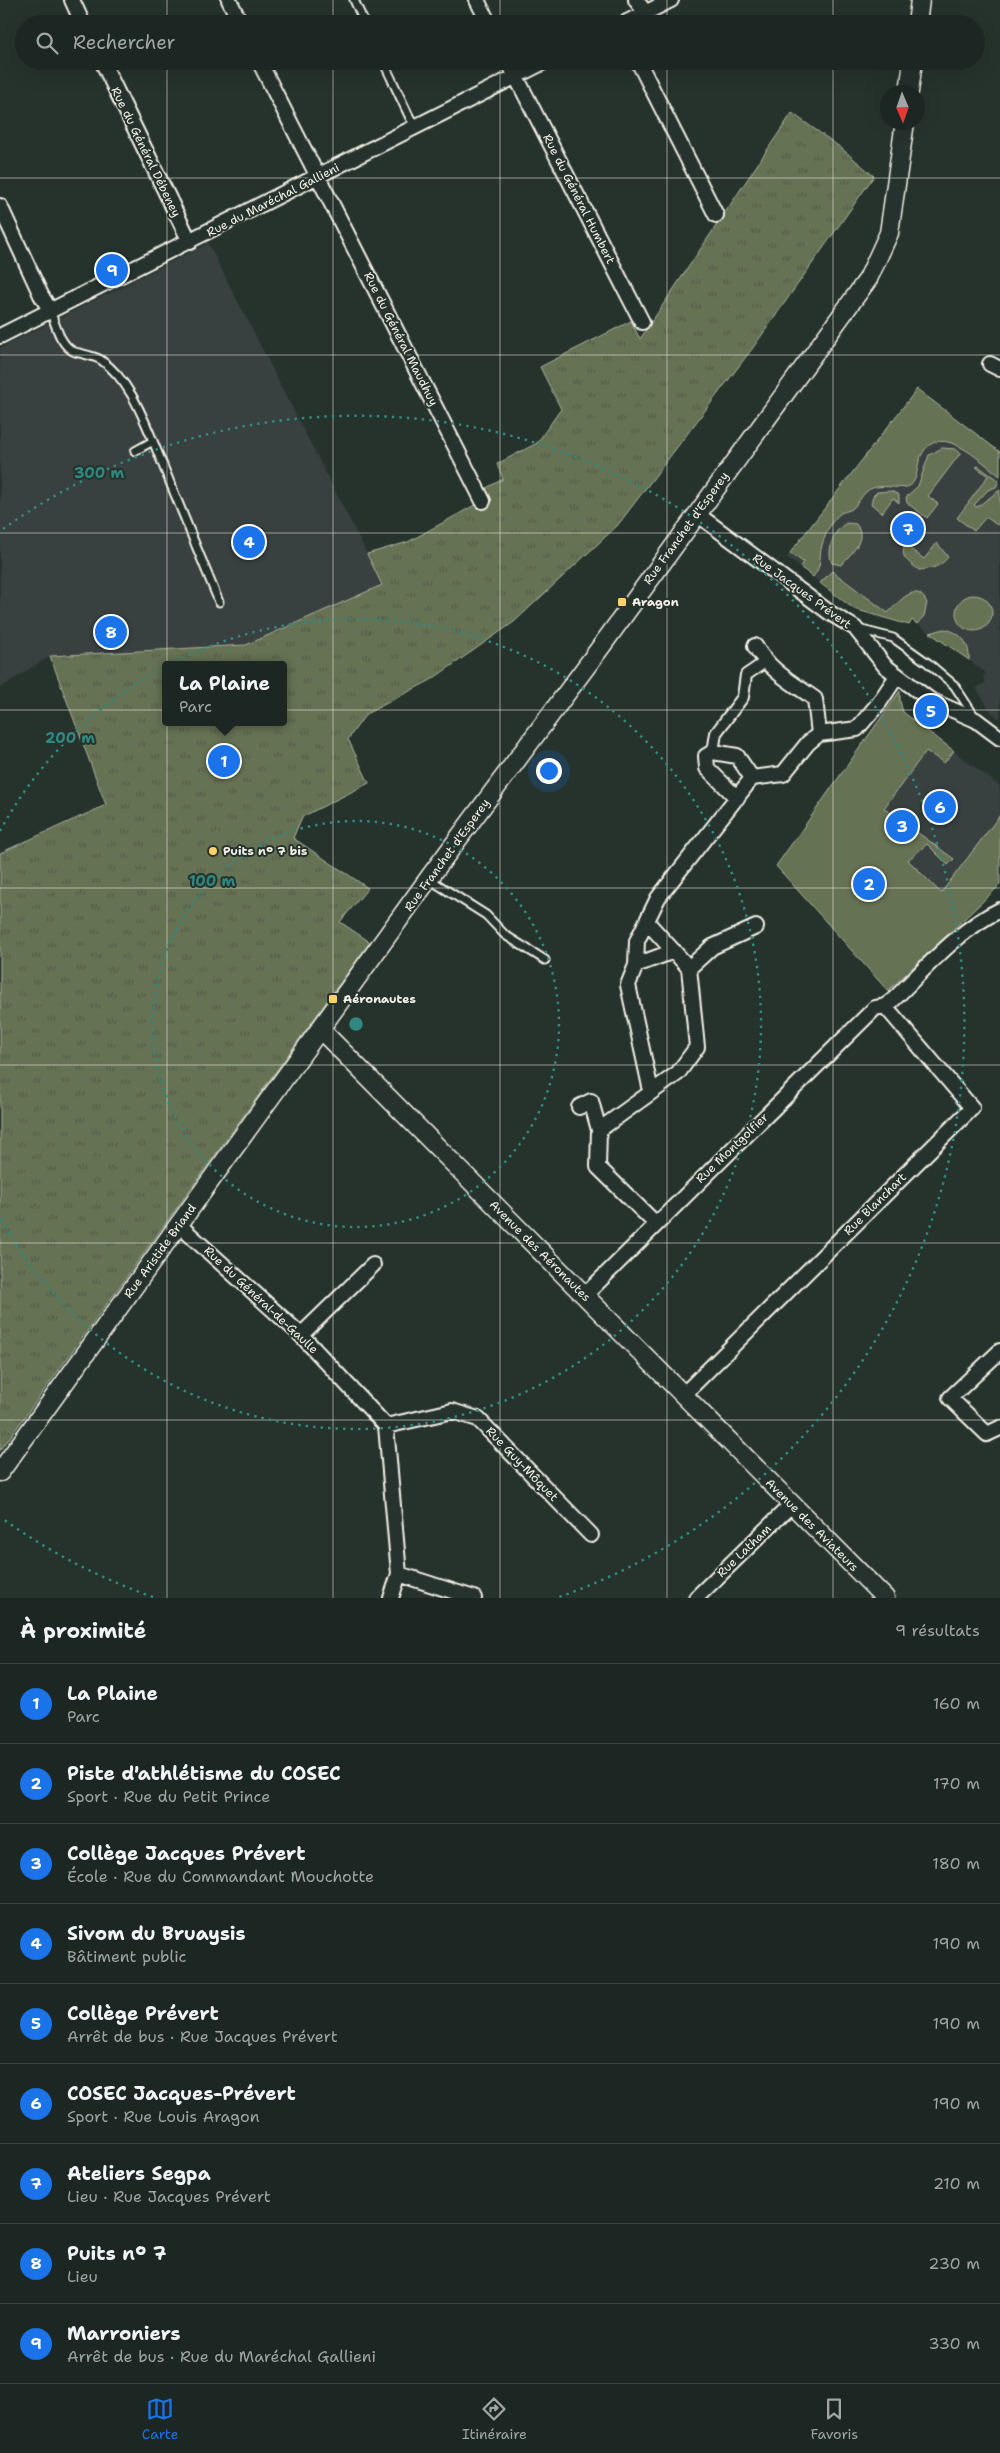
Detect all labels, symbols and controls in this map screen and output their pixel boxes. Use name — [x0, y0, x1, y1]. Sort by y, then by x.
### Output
search box — [15, 15, 985, 70]
icon: search — [33, 29, 61, 57]
text: Rechercher — [73, 30, 176, 55]
street label: Rue du Général Débeney — [108, 84, 185, 220]
north arrow — [880, 85, 925, 130]
street label: Rue du Général Humbert — [539, 131, 619, 267]
street label: Rue du Maréchal Gallieni — [204, 159, 342, 241]
pin: 9 — [96, 251, 128, 289]
street label: Rue du Général Maudhuy — [360, 269, 442, 409]
text: 300 m — [74, 463, 124, 483]
street label: Rue Franchet d'Esperey — [640, 468, 732, 588]
pin: 7 — [892, 510, 924, 548]
pin: 4 — [233, 523, 265, 561]
street label: Rue Jacques Prévert — [749, 550, 855, 632]
place label: Aragon — [632, 594, 679, 610]
marker: Aragon — [616, 596, 628, 608]
pin: 8 — [95, 613, 127, 651]
popup — [162, 661, 287, 726]
text: La Plaine — [179, 671, 270, 696]
pin: 5 — [915, 692, 947, 730]
text: Parc — [179, 696, 212, 717]
text: 200 m — [45, 728, 95, 748]
pin: 1 — [208, 742, 240, 780]
your location — [536, 758, 562, 784]
pin: 6 — [924, 788, 956, 826]
street label: Rue Franchet d'Esperey — [401, 795, 493, 915]
pin: 3 — [886, 807, 918, 845]
place label: Puits n° 7 bis — [223, 843, 307, 859]
marker: Puits n° 7 bis — [207, 845, 219, 857]
pin: 2 — [853, 865, 885, 903]
text: 100 m — [189, 871, 235, 891]
place label: Aéronautes — [343, 991, 416, 1007]
marker: Aéronautes — [327, 993, 339, 1005]
centre of rings — [347, 1015, 365, 1033]
street label: Rue Montgolfier — [692, 1109, 772, 1187]
street label: Rue Blanchart — [840, 1169, 910, 1239]
street label: Avenue des Aéronautes — [486, 1197, 594, 1305]
street label: Rue Aristide Briand — [120, 1200, 200, 1301]
street label: Rue du Général-de-Gaulle — [200, 1243, 322, 1357]
street label: Rue Guy-Môquet — [482, 1423, 562, 1505]
street label: Avenue des Aviateurs — [762, 1475, 862, 1575]
street label: Rue Latham — [713, 1521, 775, 1581]
text: À proximité — [20, 1617, 146, 1645]
text: 9 résultats — [895, 1620, 980, 1641]
text: La Plaine — [67, 1681, 158, 1706]
text: 1 — [32, 1693, 40, 1714]
text: 160 m — [933, 1693, 980, 1714]
text: Parc — [67, 1706, 100, 1727]
text: Piste d'athlétisme du COSEC — [67, 1761, 341, 1786]
text: 2 — [30, 1773, 42, 1794]
text: 170 m — [933, 1773, 980, 1794]
text: Sport · Rue du Petit Prince — [67, 1786, 270, 1807]
text: Collège Jacques Prévert — [67, 1841, 305, 1866]
text: 3 — [30, 1853, 42, 1874]
text: 180 m — [932, 1853, 980, 1874]
text: École · Rue du Commandant Mouchotte — [67, 1866, 374, 1887]
text: Sivom du Bruaysis — [67, 1921, 246, 1946]
text: 4 — [30, 1933, 42, 1954]
text: 190 m — [933, 1933, 980, 1954]
text: Bâtiment public — [67, 1946, 187, 1967]
text: Collège Prévert — [67, 2001, 219, 2026]
text: 5 — [31, 2013, 41, 2034]
text: 190 m — [933, 2013, 980, 2034]
text: Arrêt de bus · Rue Jacques Prévert — [67, 2026, 338, 2047]
text: COSEC Jacques-Prévert — [67, 2081, 296, 2106]
text: 6 — [30, 2093, 42, 2114]
text: 190 m — [933, 2093, 980, 2114]
text: Sport · Rue Louis Aragon — [67, 2106, 260, 2127]
text: Ateliers Segpa — [67, 2161, 211, 2186]
text: 7 — [30, 2173, 42, 2194]
text: 210 m — [933, 2173, 980, 2194]
text: Lieu · Rue Jacques Prévert — [67, 2186, 271, 2207]
text: Puits n° 7 — [67, 2241, 166, 2266]
text: 8 — [30, 2253, 42, 2274]
text: 230 m — [928, 2253, 980, 2274]
text: Lieu — [67, 2266, 98, 2287]
text: Marroniers — [67, 2321, 181, 2346]
text: 9 — [30, 2333, 42, 2354]
text: 330 m — [928, 2333, 980, 2354]
text: Arrêt de bus · Rue du Maréchal Gallieni — [67, 2346, 376, 2367]
tab: Carte — [142, 2395, 178, 2443]
tab: Itinéraire — [462, 2395, 527, 2443]
tab: Favoris — [810, 2395, 858, 2443]

